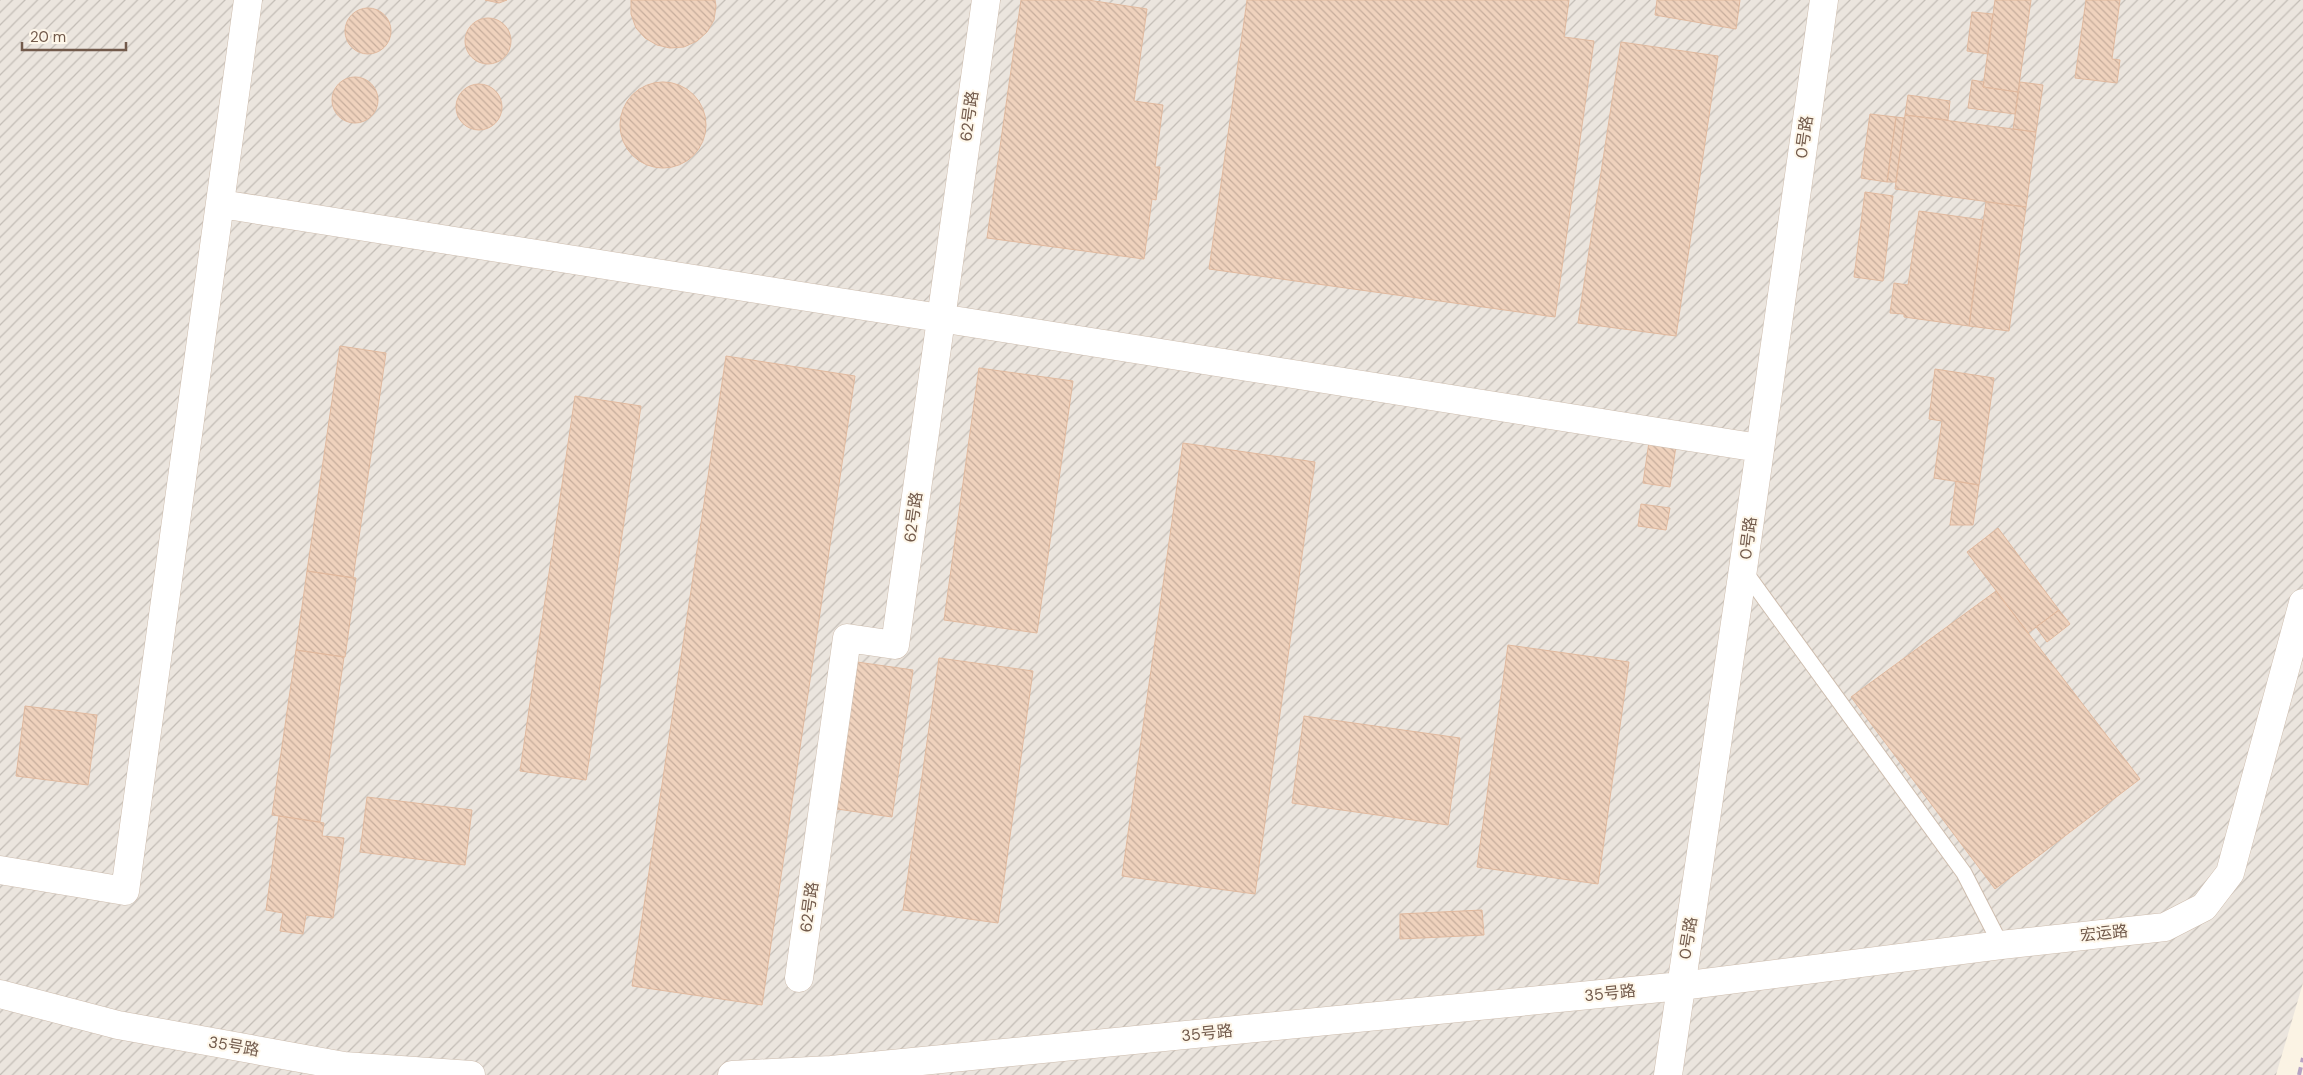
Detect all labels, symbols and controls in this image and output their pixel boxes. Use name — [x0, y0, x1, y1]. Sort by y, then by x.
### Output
scale bar — [22, 20, 126, 52]
text: 20 m — [30, 27, 66, 47]
street label: 62号路 — [955, 89, 983, 143]
street label: 0号路 — [1791, 114, 1817, 160]
street label: 62号路 — [899, 490, 927, 544]
street label: 0号路 — [1735, 515, 1761, 561]
street label: 62号路 — [795, 880, 823, 934]
street label: 0号路 — [1674, 915, 1702, 961]
street label: 宏运路 — [2079, 920, 2129, 946]
street label: 35号路 — [1583, 980, 1637, 1006]
street label: 35号路 — [1180, 1020, 1234, 1046]
street label: 35号路 — [207, 1031, 261, 1061]

